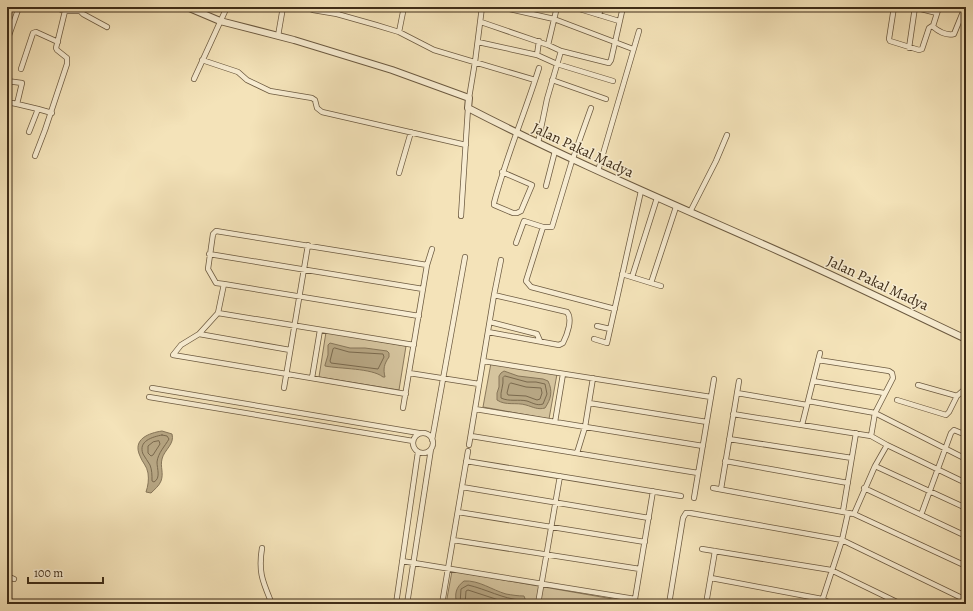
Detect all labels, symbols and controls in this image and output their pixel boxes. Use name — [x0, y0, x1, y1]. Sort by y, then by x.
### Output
street label: Jalan Pakal Madya — [529, 118, 637, 182]
street label: Jalan Pakal Madya — [824, 251, 932, 315]
scale bar — [28, 559, 103, 585]
text: 100 m — [34, 565, 63, 581]

